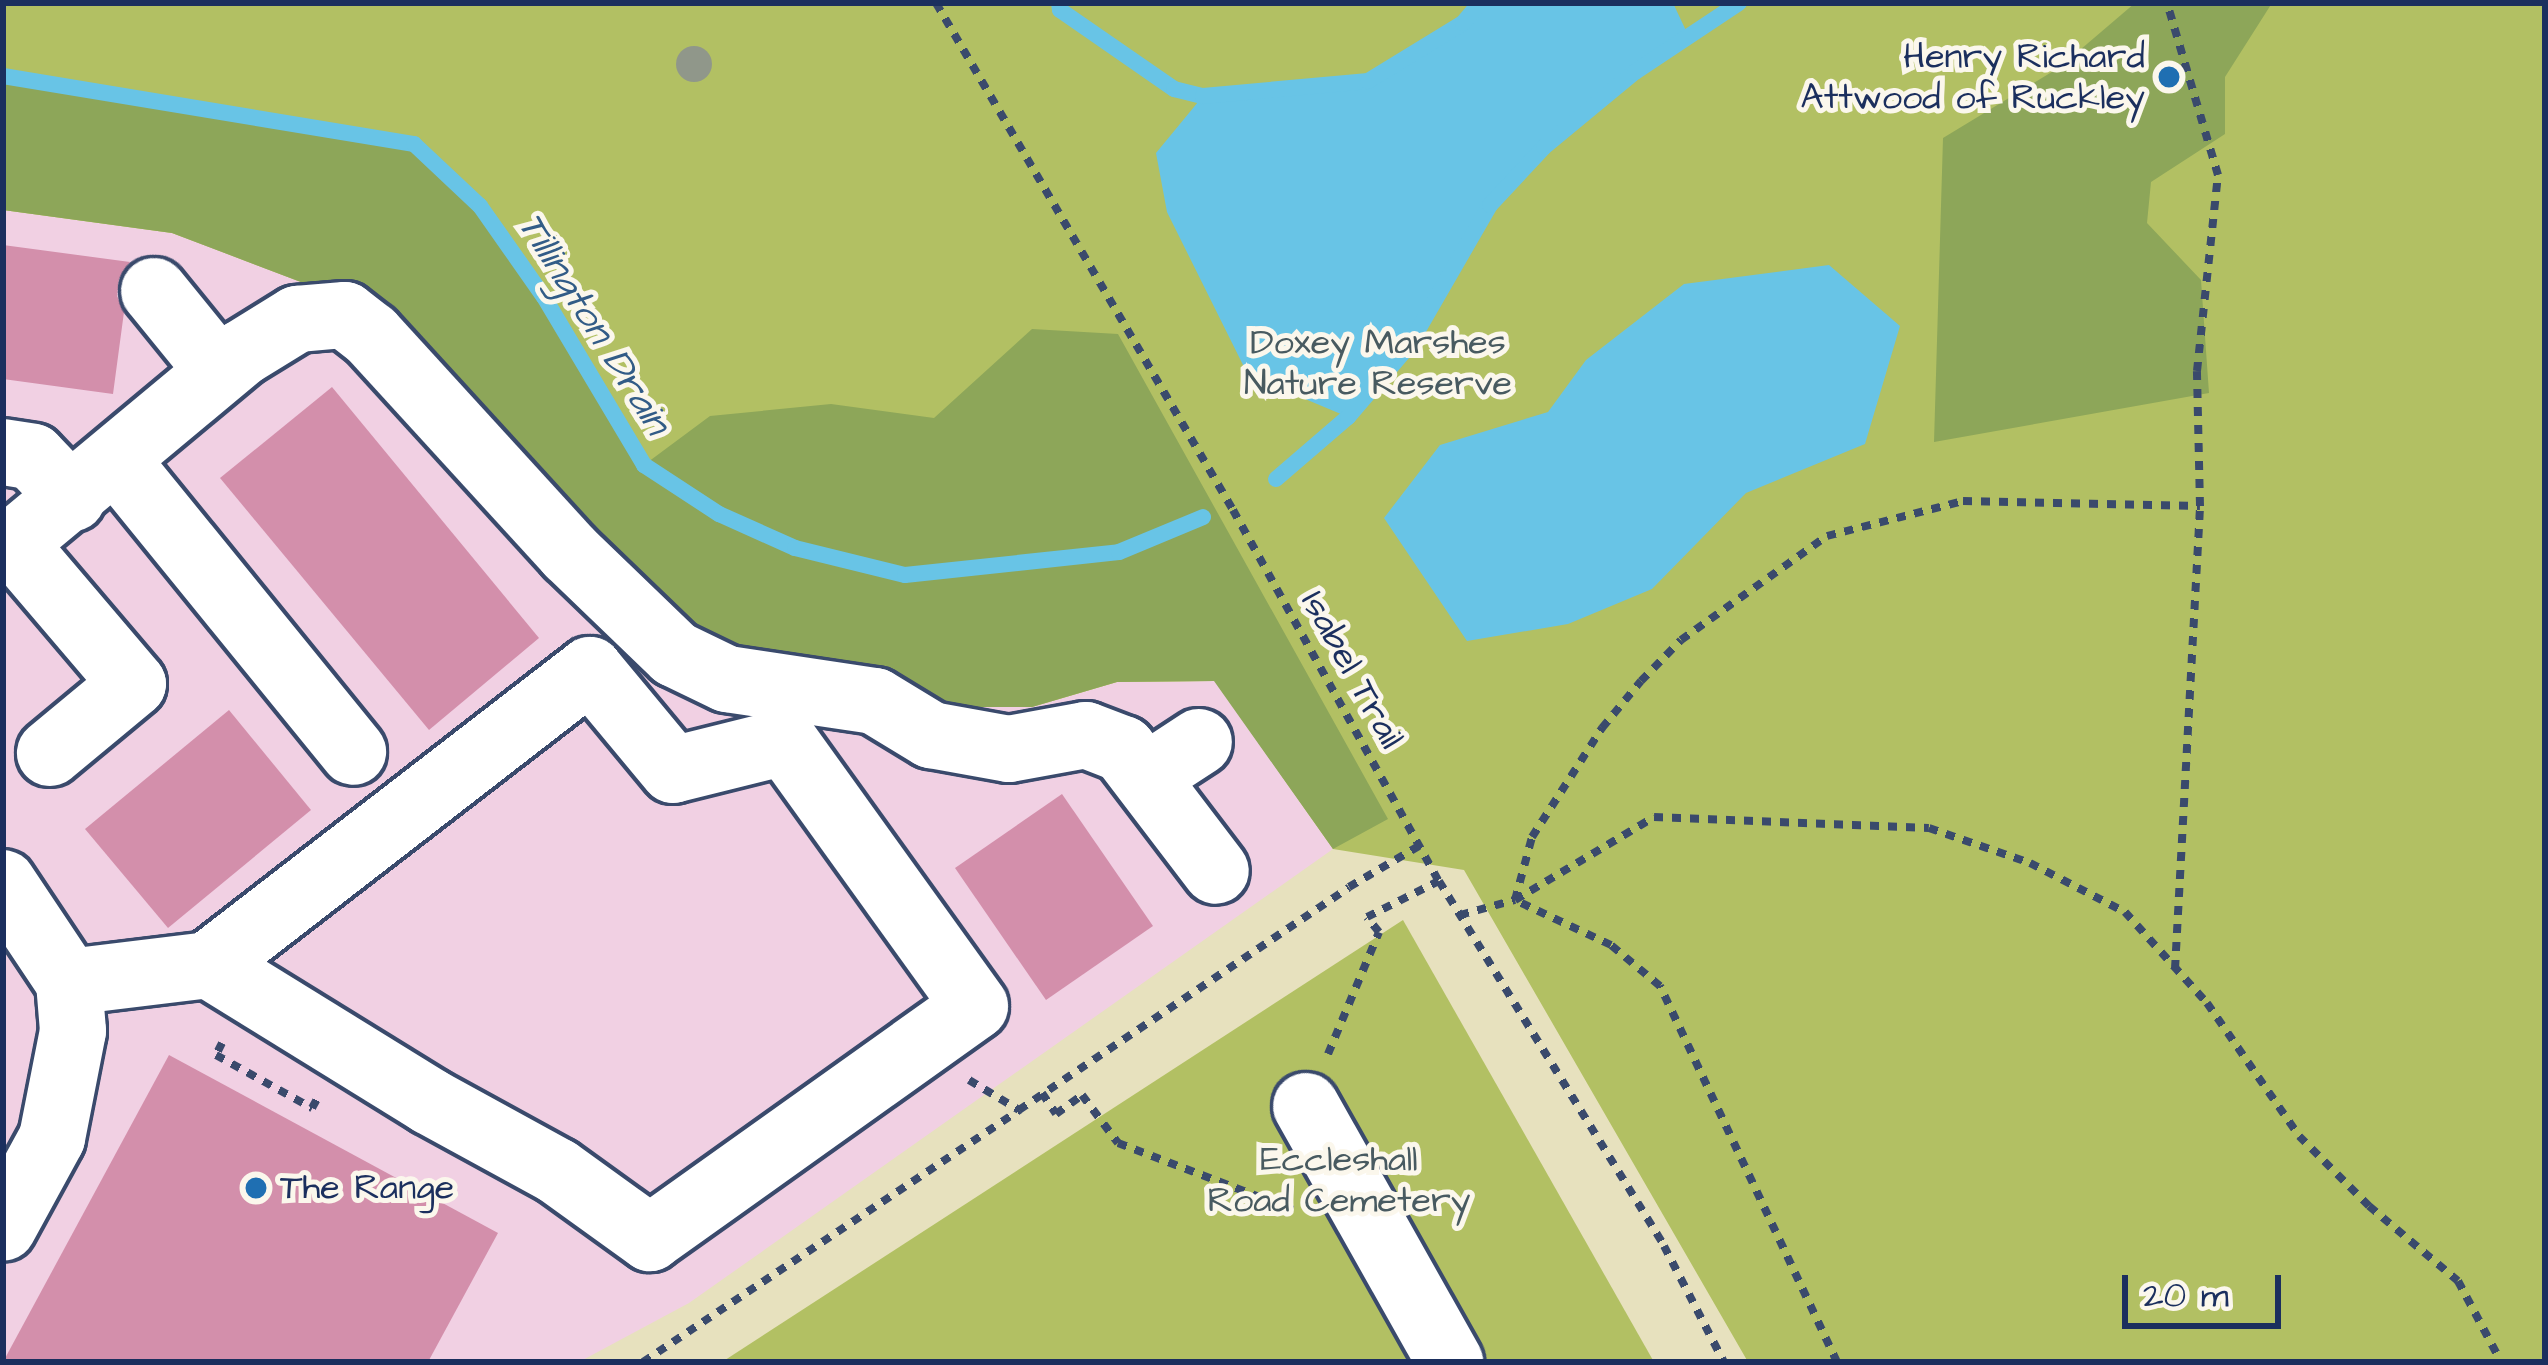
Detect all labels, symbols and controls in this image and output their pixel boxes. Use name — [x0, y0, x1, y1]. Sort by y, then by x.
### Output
place label: Henry Richard Attwood of Ruckley — [1801, 34, 2145, 119]
marker: Henry Richard Attwood of Ruckley — [2156, 64, 2182, 90]
water label: Tillington Drain — [506, 204, 680, 444]
park label: Doxey Marshes Nature Reserve — [1244, 320, 1512, 405]
street label: Isabel Trail — [1291, 584, 1413, 756]
park label: Eccleshall Road Cemetery — [1207, 1137, 1471, 1222]
place label: The Range — [280, 1166, 454, 1210]
marker: The Range — [243, 1175, 269, 1201]
scale bar — [2128, 1251, 2287, 1325]
text: 20 m — [2143, 1270, 2229, 1321]

